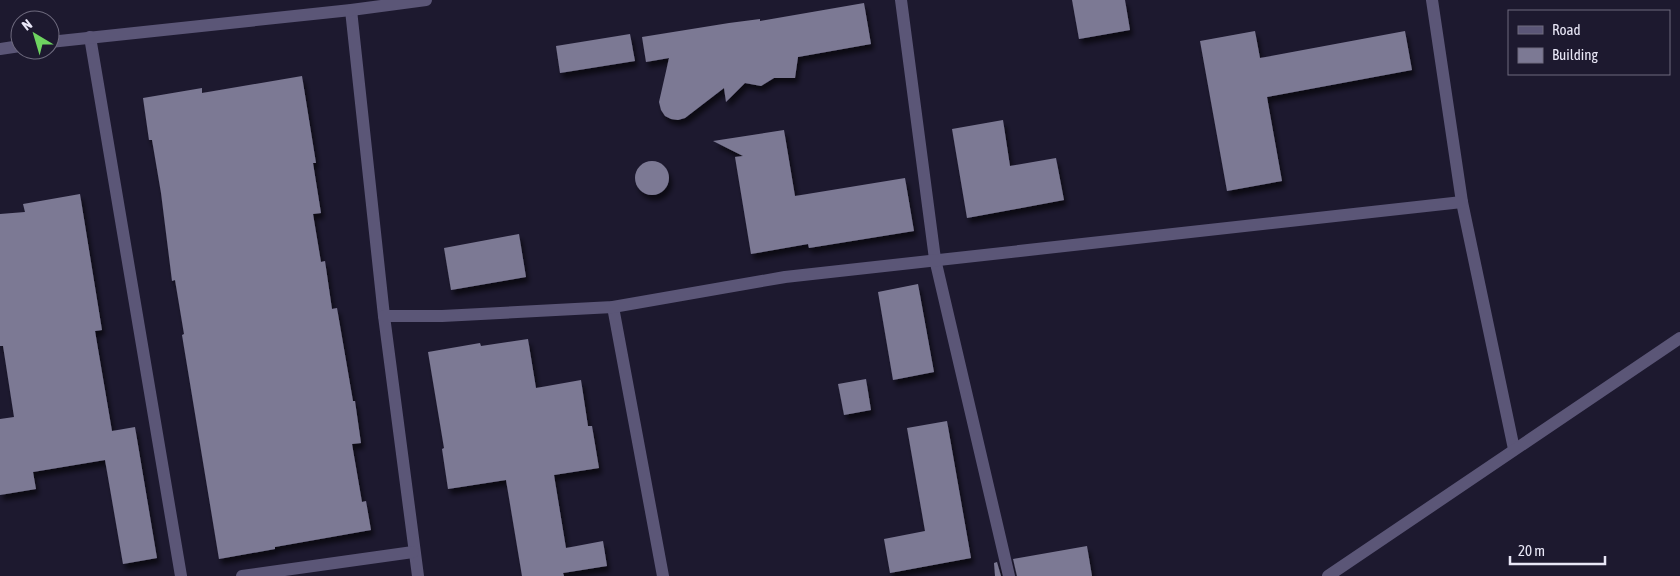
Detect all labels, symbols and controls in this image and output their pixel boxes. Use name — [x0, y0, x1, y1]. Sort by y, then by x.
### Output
north arrow — [10, 10, 60, 60]
legend — [1508, 10, 1670, 75]
text: N — [19, 16, 35, 34]
text: Road — [1552, 21, 1581, 38]
text: Building — [1552, 46, 1598, 63]
scale bar — [1510, 534, 1605, 566]
text: 20 m — [1518, 542, 1545, 559]

